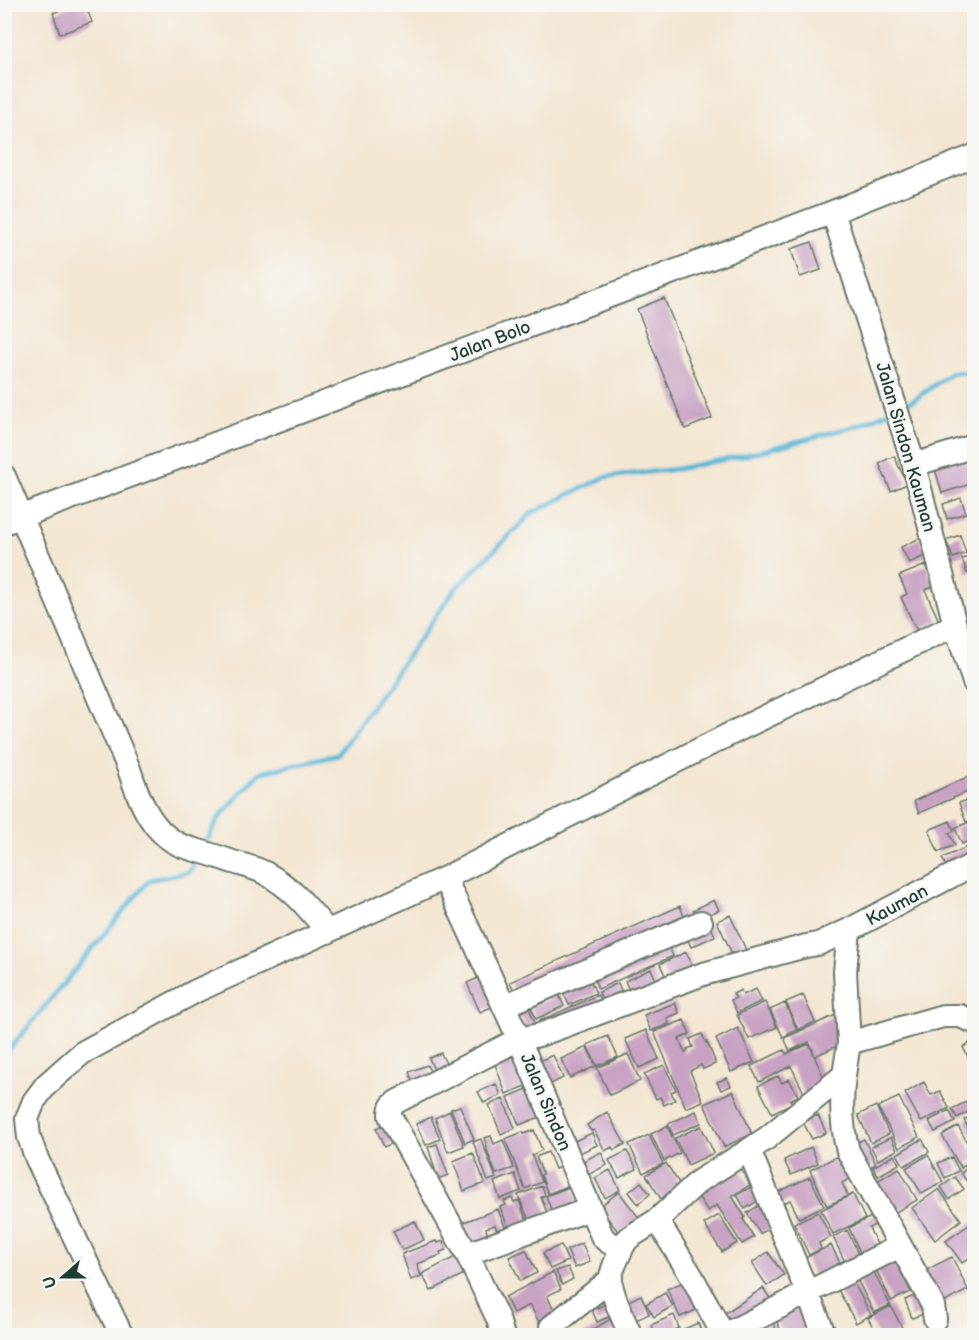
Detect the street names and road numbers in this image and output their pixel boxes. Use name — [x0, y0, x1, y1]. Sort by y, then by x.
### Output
street label: Jalan Bolo — [447, 316, 534, 366]
street label: Jalan Sindon Kauman — [871, 360, 940, 534]
street label: Kauman — [863, 880, 932, 930]
street label: Jalan Sindon — [516, 1050, 576, 1154]

